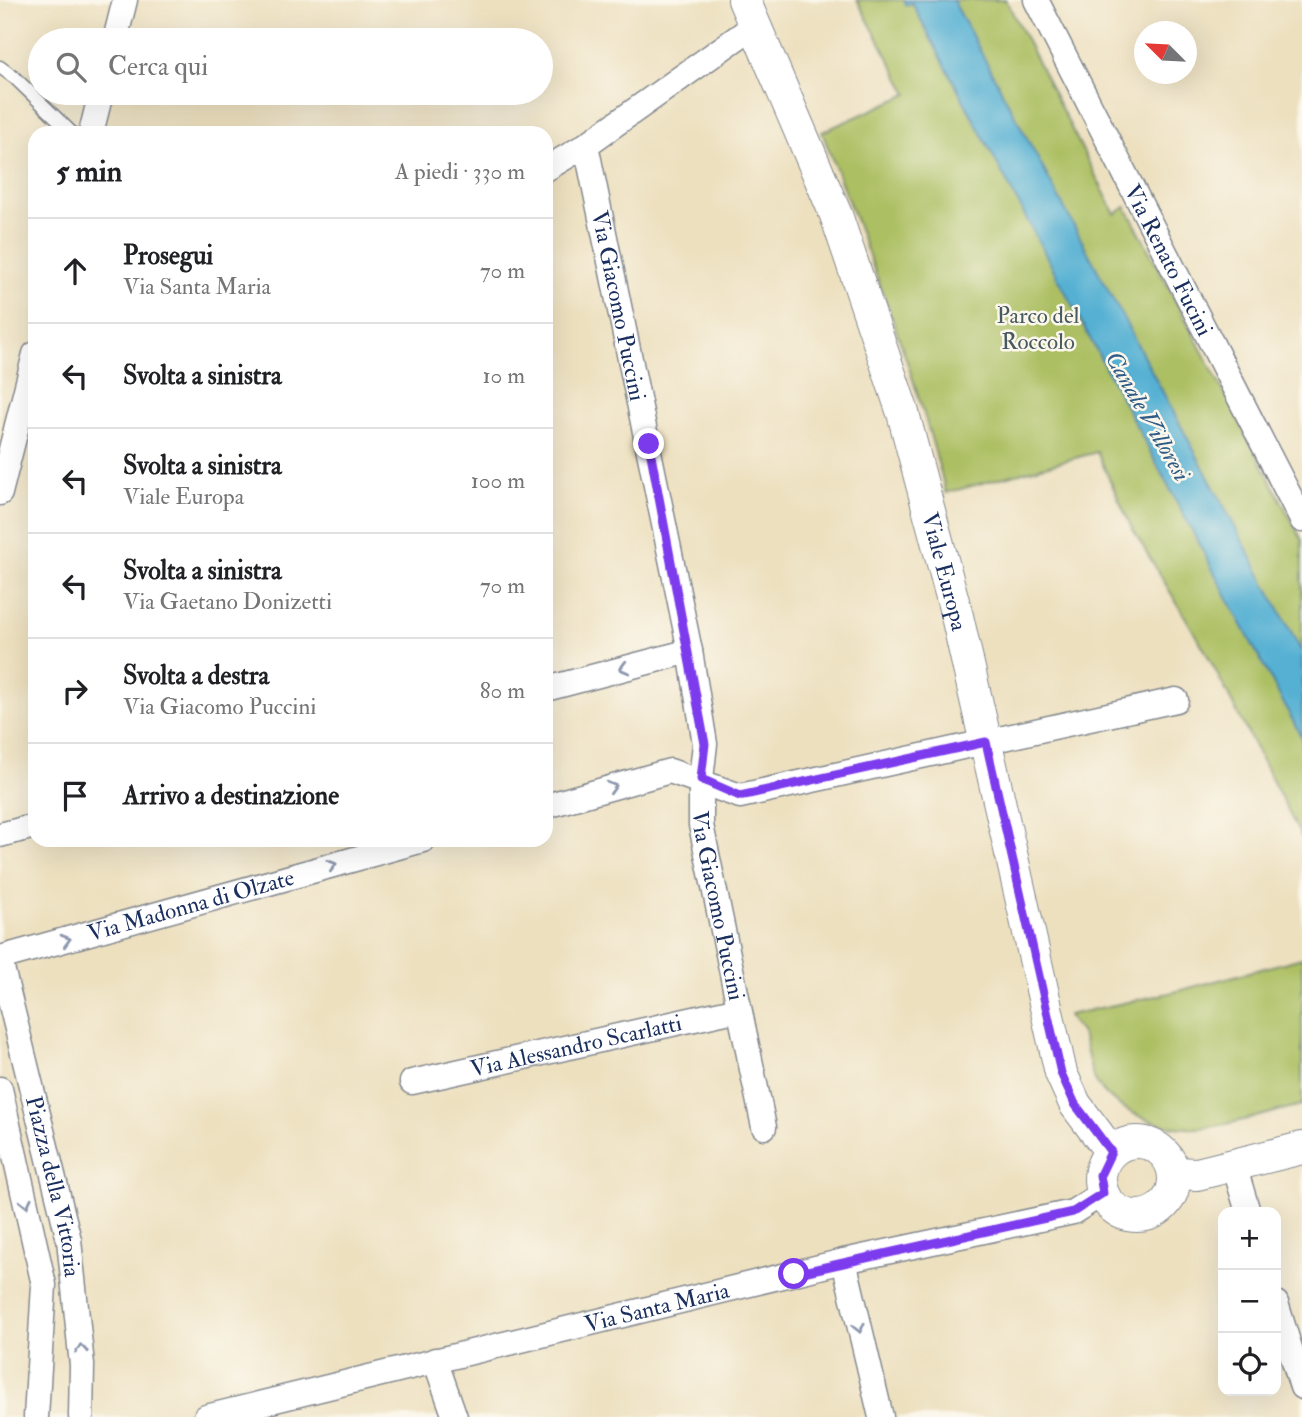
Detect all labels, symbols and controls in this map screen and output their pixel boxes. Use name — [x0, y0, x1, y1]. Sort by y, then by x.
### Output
north arrow — [1134, 21, 1197, 84]
search box — [28, 28, 553, 105]
icon: search — [52, 48, 90, 86]
text: Cerca qui — [108, 51, 208, 83]
text: 5 min — [56, 153, 122, 190]
text: A piedi · 330 m — [395, 157, 525, 186]
street label: Via Renato Fucini — [1118, 180, 1219, 341]
street label: Via Giacomo Puccini — [585, 208, 652, 403]
text: Prosegui — [123, 240, 213, 272]
icon: ahead — [56, 252, 94, 290]
text: 70 m — [480, 256, 525, 285]
text: Via Santa Maria — [123, 272, 271, 301]
park label: Parco del Roccolo — [997, 301, 1079, 356]
water label: Canale Villoresi — [1098, 346, 1198, 487]
icon: left — [56, 357, 94, 395]
text: Svolta a sinistra — [123, 360, 282, 392]
text: 10 m — [482, 361, 525, 390]
route end — [633, 428, 664, 459]
text: Svolta a sinistra — [123, 450, 282, 482]
icon: left — [56, 462, 94, 500]
text: 100 m — [471, 466, 525, 495]
text: Viale Europa — [123, 482, 244, 511]
street label: Viale Europa — [915, 509, 974, 634]
text: Svolta a sinistra — [123, 555, 282, 587]
icon: left — [56, 567, 94, 605]
text: 70 m — [480, 571, 525, 600]
text: Via Gaetano Donizetti — [123, 587, 332, 616]
text: Svolta a destra — [123, 660, 269, 692]
one-way arrow — [618, 660, 630, 675]
icon: right — [56, 672, 94, 710]
text: 80 m — [480, 676, 525, 705]
text: Via Giacomo Puccini — [123, 692, 316, 721]
icon: arrive — [56, 777, 94, 815]
text: Arrivo a destinazione — [123, 780, 339, 812]
one-way arrow — [606, 781, 618, 796]
street label: Via Giacomo Puccini — [686, 810, 751, 1003]
one-way arrow — [326, 859, 338, 874]
street label: Via Madonna di Olzate — [84, 863, 298, 948]
one-way arrow — [60, 934, 72, 948]
street label: Via Alessandro Scarlatti — [468, 1008, 685, 1084]
street label: Piazza della Vittoria — [19, 1093, 87, 1279]
one-way arrow — [17, 1197, 32, 1209]
map controls — [1218, 1207, 1281, 1396]
button: + — [1218, 1207, 1281, 1270]
route start — [778, 1258, 809, 1289]
button: − — [1218, 1270, 1281, 1333]
street label: Via Santa Maria — [581, 1275, 733, 1339]
one-way arrow — [851, 1322, 866, 1334]
button: locate — [1218, 1333, 1281, 1396]
one-way arrow — [73, 1343, 88, 1355]

